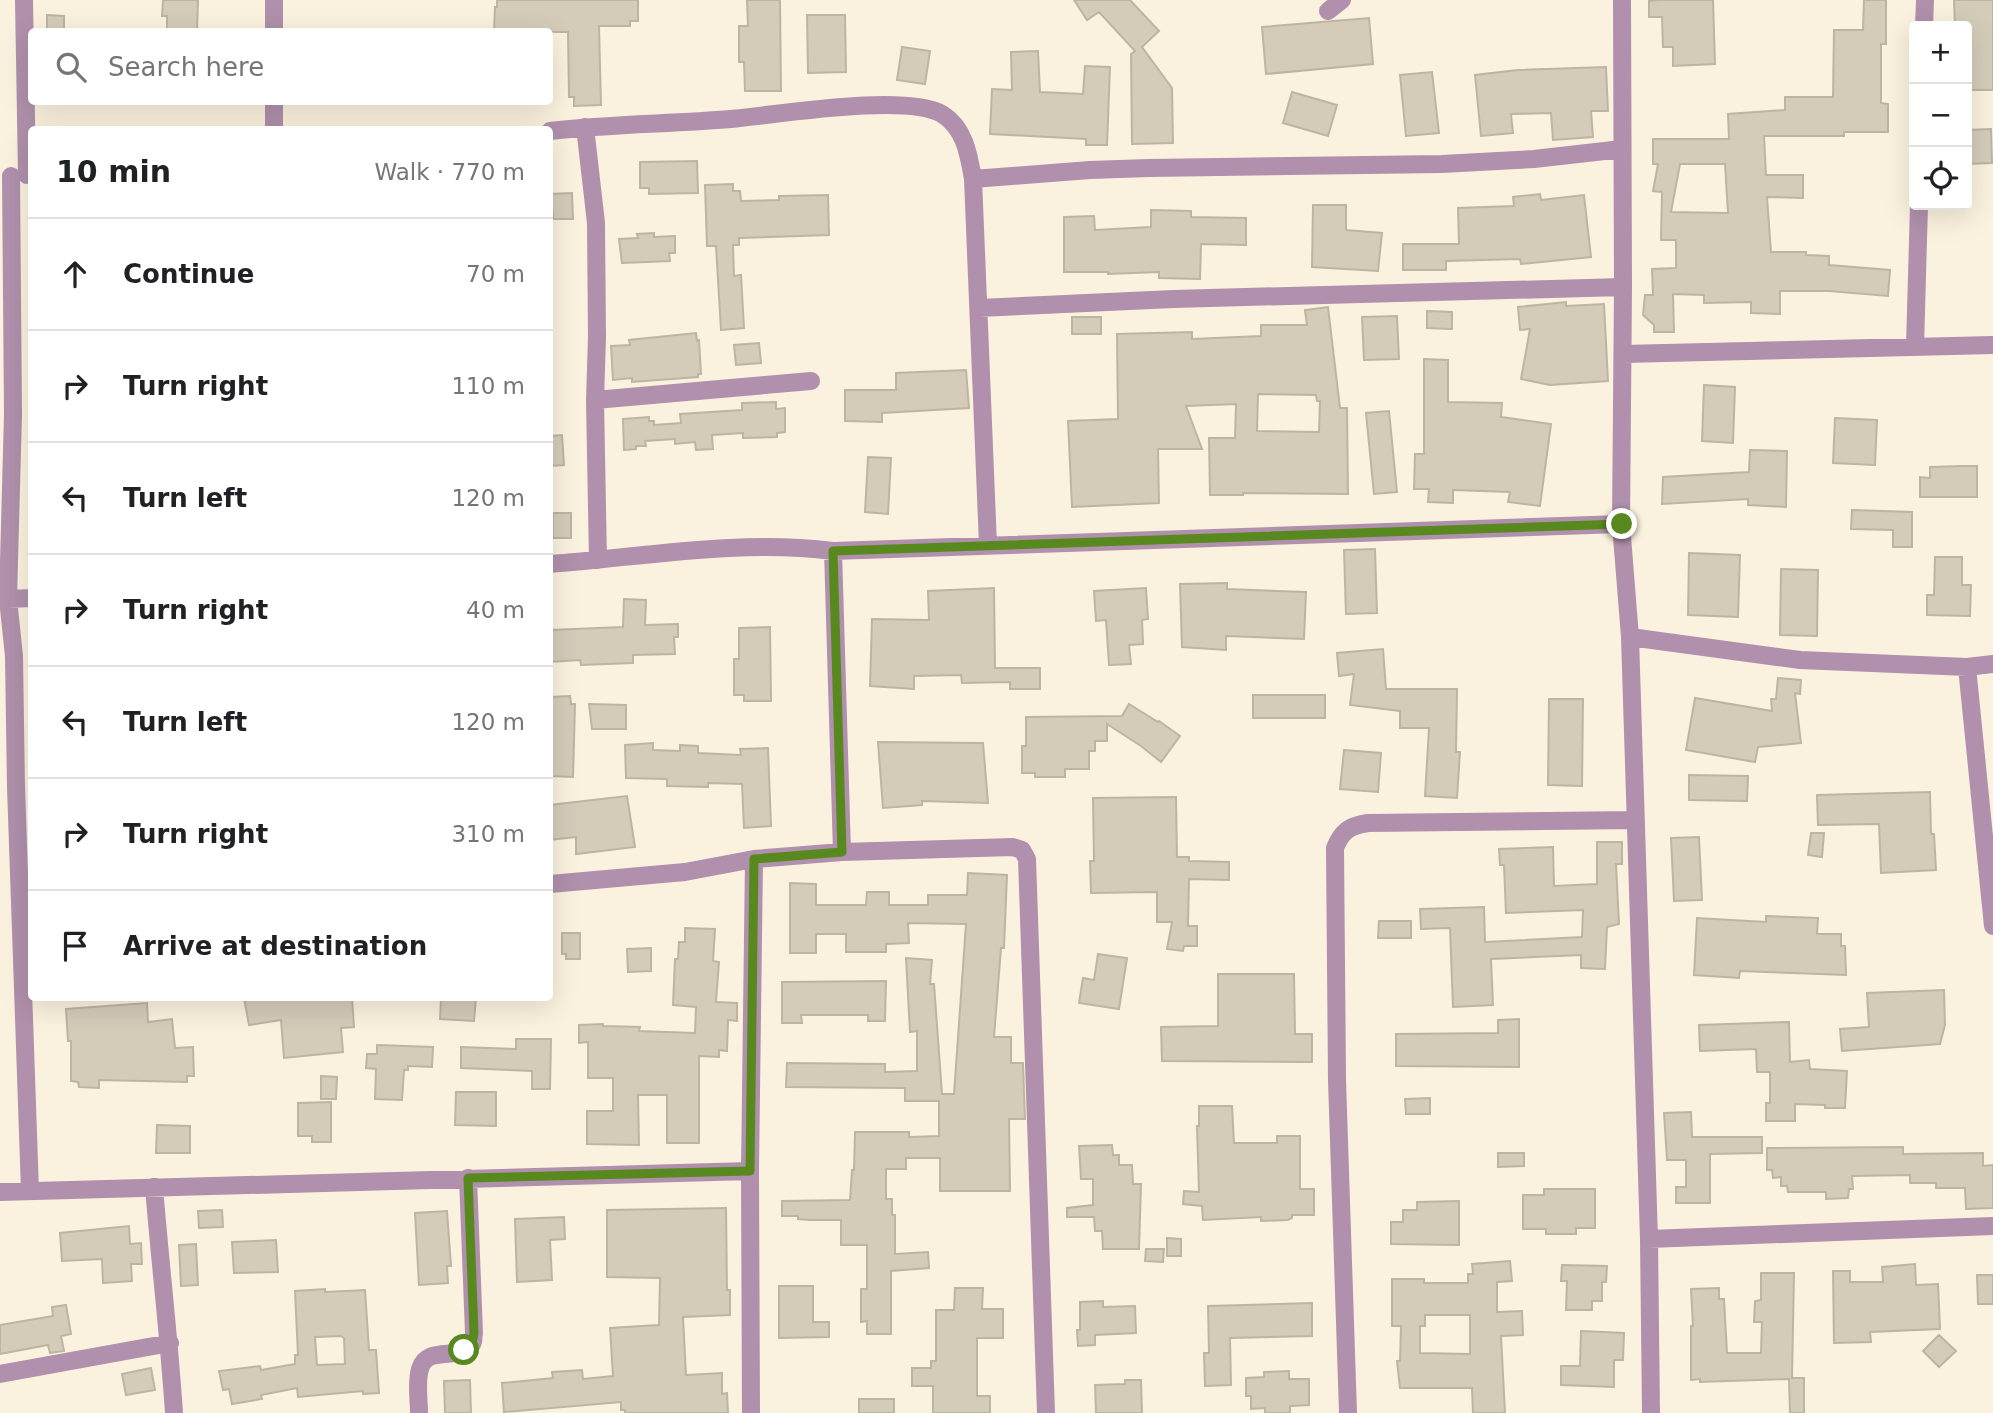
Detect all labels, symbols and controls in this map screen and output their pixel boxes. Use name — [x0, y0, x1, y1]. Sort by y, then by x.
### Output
map controls — [1909, 21, 1972, 210]
button: + — [1909, 21, 1972, 84]
search box — [28, 28, 553, 105]
icon: search — [52, 48, 90, 86]
text: Search here — [108, 52, 264, 82]
button: − — [1909, 84, 1972, 147]
button: locate — [1909, 147, 1972, 210]
text: 10 min — [56, 154, 171, 189]
text: Walk · 770 m — [374, 159, 525, 185]
icon: ahead — [56, 255, 94, 293]
text: Continue — [123, 259, 254, 289]
text: 70 m — [466, 261, 525, 287]
icon: right — [56, 367, 94, 405]
text: Turn right — [123, 371, 268, 401]
text: 110 m — [451, 373, 525, 399]
icon: left — [56, 479, 94, 517]
text: Turn left — [123, 483, 247, 513]
text: 120 m — [451, 485, 525, 511]
route end — [1606, 508, 1637, 539]
icon: right — [56, 591, 94, 629]
text: Turn right — [123, 595, 268, 625]
text: 40 m — [466, 597, 525, 623]
icon: left — [56, 703, 94, 741]
text: Turn left — [123, 707, 247, 737]
text: 120 m — [451, 709, 525, 735]
icon: right — [56, 815, 94, 853]
text: Turn right — [123, 819, 268, 849]
text: 310 m — [451, 821, 525, 847]
icon: arrive — [56, 927, 94, 965]
text: Arrive at destination — [123, 931, 427, 961]
route start — [448, 1334, 479, 1365]

